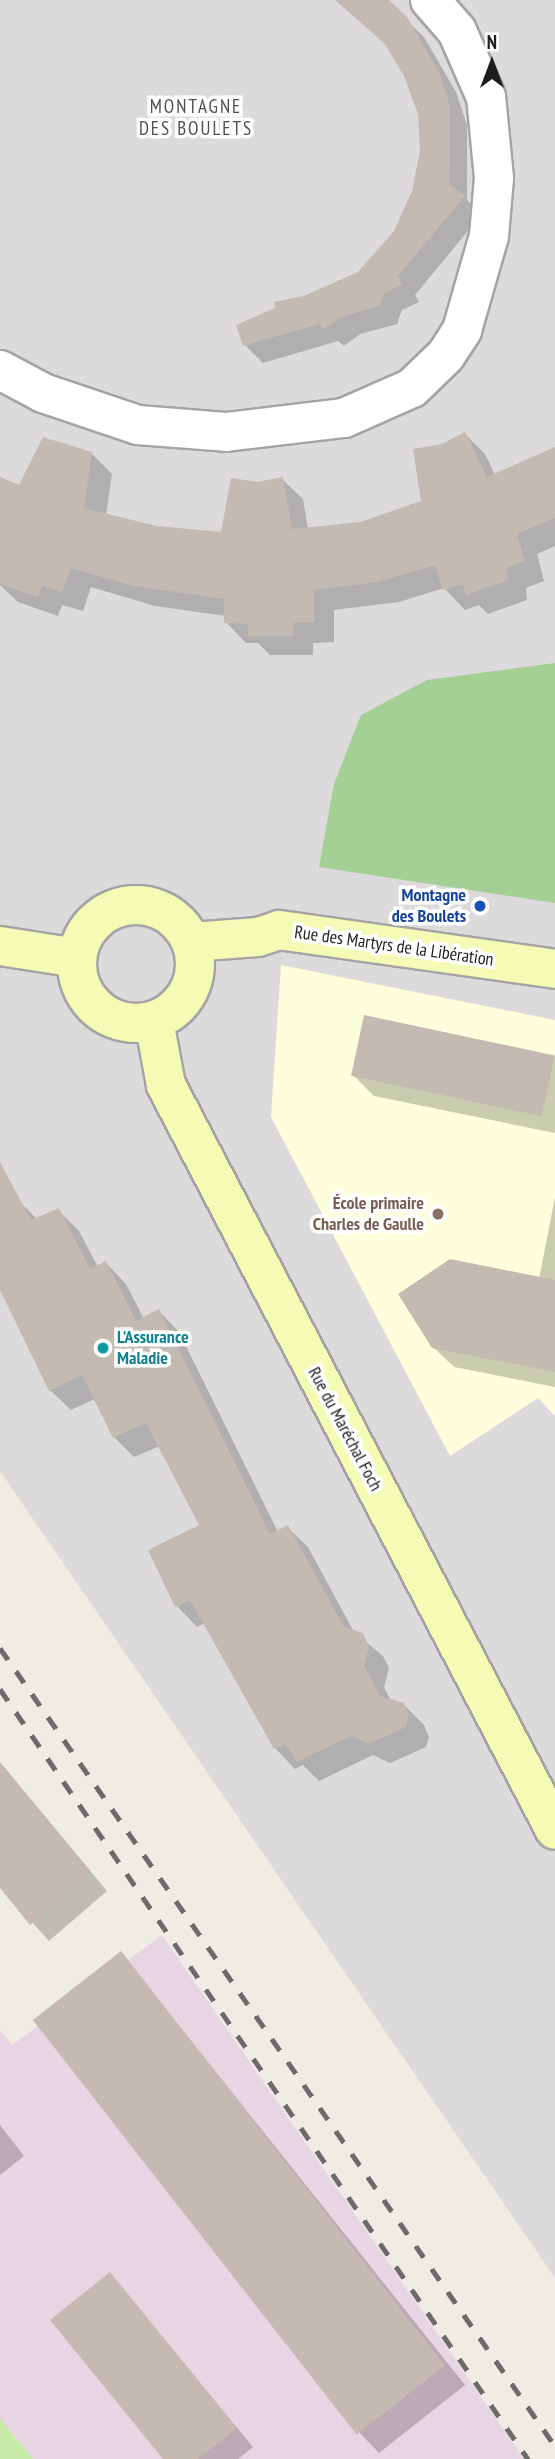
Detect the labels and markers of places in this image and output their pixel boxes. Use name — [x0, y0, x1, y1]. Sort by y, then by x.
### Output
place label: Montagne des Boulets — [392, 885, 466, 928]
marker: Montagne des Boulets — [472, 898, 488, 914]
place label: École primaire Charles de Gaulle — [313, 1193, 424, 1236]
marker: École primaire Charles de Gaulle — [430, 1206, 446, 1222]
place label: L'Assurance Maladie — [117, 1327, 189, 1370]
marker: L'Assurance Maladie — [95, 1340, 111, 1356]

